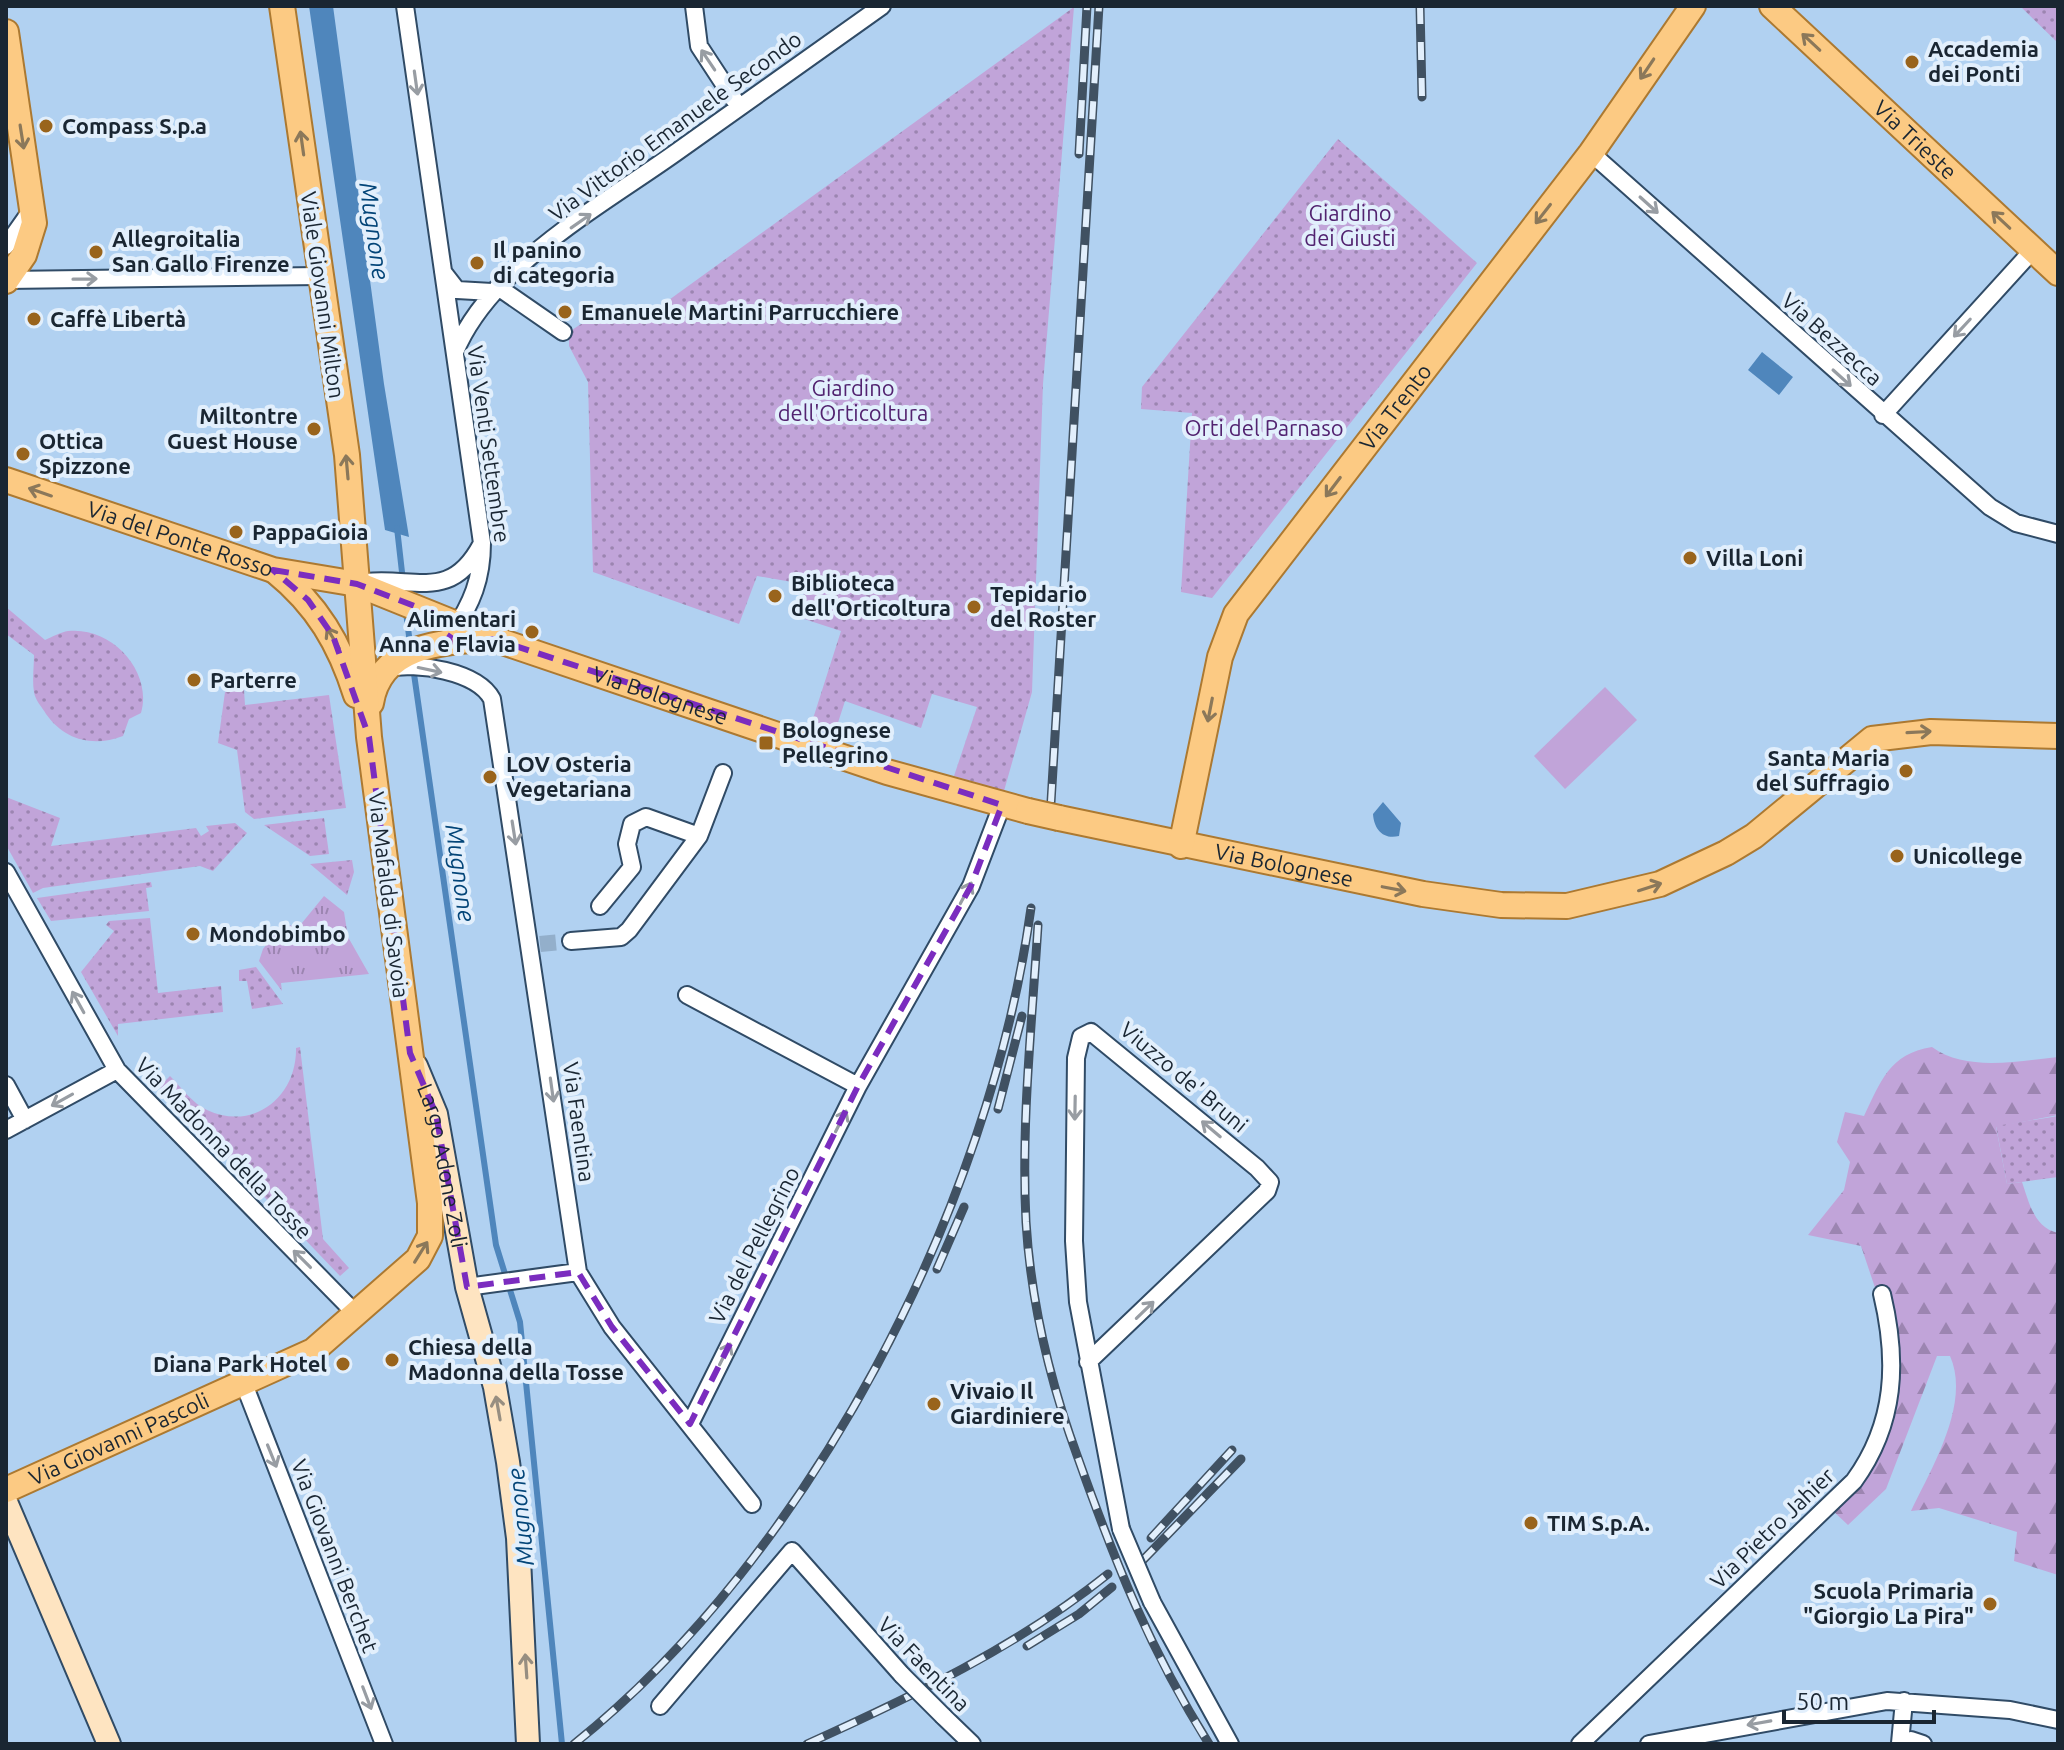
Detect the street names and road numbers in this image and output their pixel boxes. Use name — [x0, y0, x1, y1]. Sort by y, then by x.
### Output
street label: Via Vittorio Emanuele Secondo — [544, 26, 806, 226]
street label: Via Trieste — [1869, 95, 1962, 184]
street label: Viale Giovanni Milton — [297, 190, 350, 400]
street label: Via Bezzecca — [1777, 287, 1888, 390]
street label: Via Venti Settembre — [463, 344, 516, 544]
street label: Via Trento — [1354, 359, 1436, 455]
street label: Via del Ponte Rosso — [84, 495, 277, 581]
street label: Via Bolognese — [590, 660, 731, 729]
street label: Via Mafalda di Savoia — [364, 790, 415, 1000]
street label: Via Bolognese — [1213, 838, 1356, 891]
street label: Viuzzo de' Bruni — [1116, 1016, 1253, 1137]
street label: Via Madonna della Tosse — [131, 1052, 317, 1243]
street label: Via Faentina — [559, 1060, 600, 1184]
street label: Largo Adone Zoli — [413, 1080, 473, 1250]
street label: Via del Pellegrino — [703, 1162, 804, 1327]
street label: Via Giovanni Pascoli — [25, 1387, 213, 1490]
street label: Via Giovanni Berchet — [287, 1456, 384, 1656]
street label: Via Pietro Jahier — [1705, 1462, 1839, 1593]
street label: Via Faentina — [873, 1611, 975, 1716]

